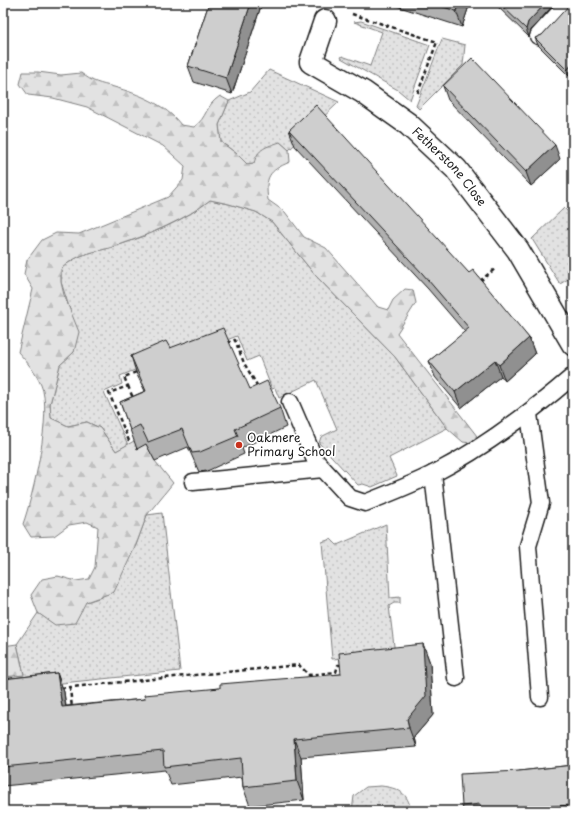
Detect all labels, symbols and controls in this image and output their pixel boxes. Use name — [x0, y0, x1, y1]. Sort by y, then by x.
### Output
street label: Fetherstone Close — [408, 122, 491, 210]
place label: Oakmere Primary School — [247, 428, 335, 460]
marker: Oakmere Primary School — [234, 440, 244, 450]

